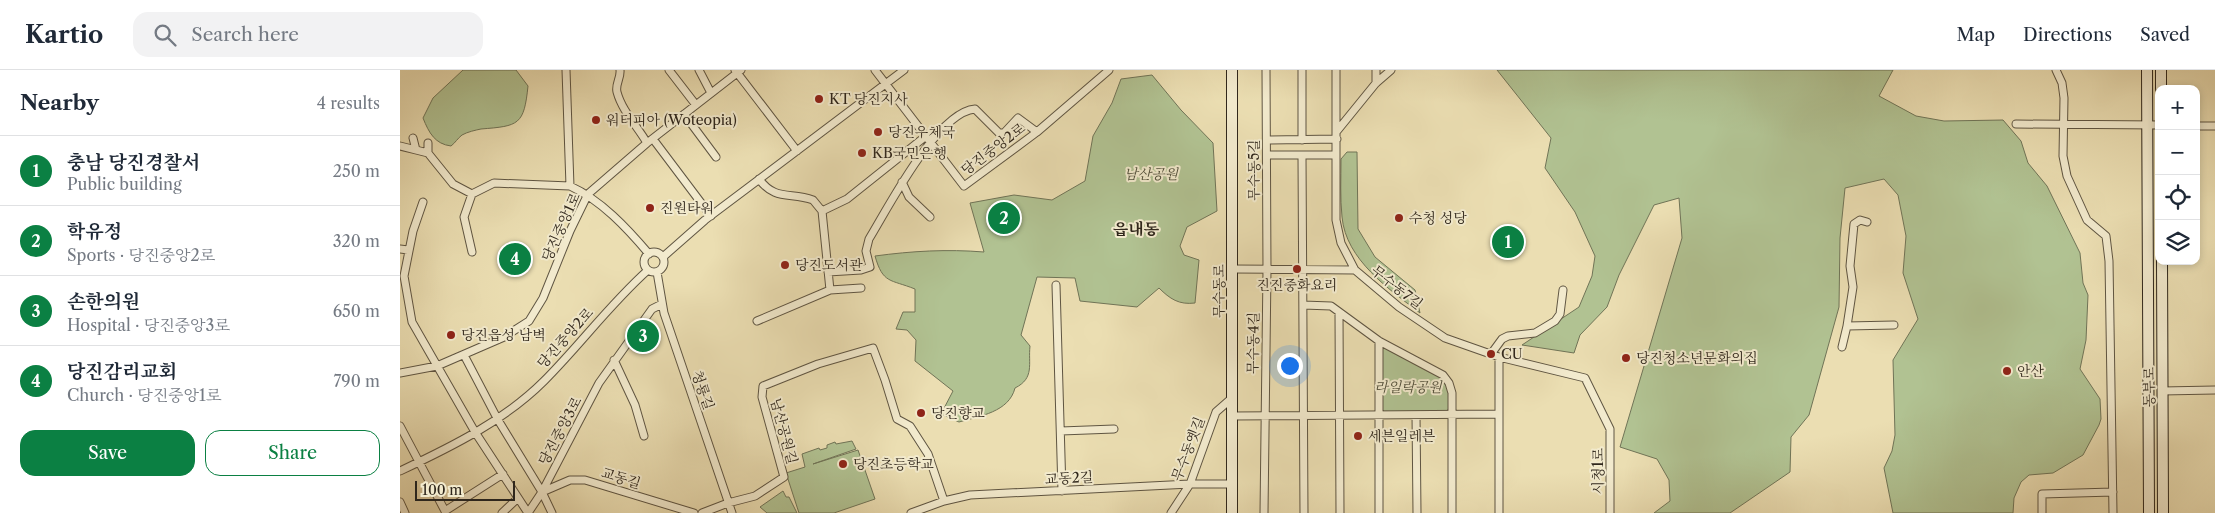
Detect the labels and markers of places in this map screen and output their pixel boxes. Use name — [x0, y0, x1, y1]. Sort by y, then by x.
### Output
place label: KT 당진지사 — [829, 90, 908, 108]
marker: KT 당진지사 — [813, 93, 825, 105]
place label: 워터피아 (Woteopia) — [606, 111, 737, 129]
marker: 워터피아 (Woteopia) — [590, 114, 602, 126]
place label: 당진우체국 — [888, 123, 956, 141]
marker: 당진우체국 — [872, 126, 884, 138]
place label: KB국민은행 — [872, 144, 947, 162]
marker: KB국민은행 — [856, 147, 868, 159]
place label: 진원타워 — [660, 199, 714, 217]
pin: 2 — [988, 199, 1020, 237]
marker: 진원타워 — [644, 202, 656, 214]
place label: 수청 성당 — [1409, 209, 1467, 227]
marker: 수청 성당 — [1393, 212, 1405, 224]
pin: 1 — [1492, 223, 1524, 261]
pin: 4 — [499, 240, 531, 278]
place label: 당진도서관 — [795, 256, 863, 274]
marker: 당진도서관 — [779, 259, 791, 271]
marker: 진진중화요리 — [1291, 263, 1303, 275]
place label: 진진중화요리 — [1256, 276, 1338, 294]
pin: 3 — [627, 317, 659, 355]
place label: 당진읍성 남벽 — [461, 326, 546, 344]
marker: 당진읍성 남벽 — [445, 329, 457, 341]
place label: CU — [1501, 345, 1523, 363]
marker: CU — [1485, 348, 1497, 360]
place label: 당진청소년문화의집 — [1636, 349, 1758, 367]
marker: 당진청소년문화의집 — [1620, 352, 1632, 364]
place label: 안산 — [2017, 362, 2045, 380]
marker: 안산 — [2001, 365, 2013, 377]
place label: 당진향교 — [931, 404, 986, 422]
marker: 당진향교 — [915, 407, 927, 419]
place label: 세븐일레븐 — [1368, 427, 1436, 445]
marker: 세븐일레븐 — [1352, 430, 1364, 442]
place label: 당진초등학교 — [853, 455, 935, 473]
marker: 당진초등학교 — [837, 458, 849, 470]

